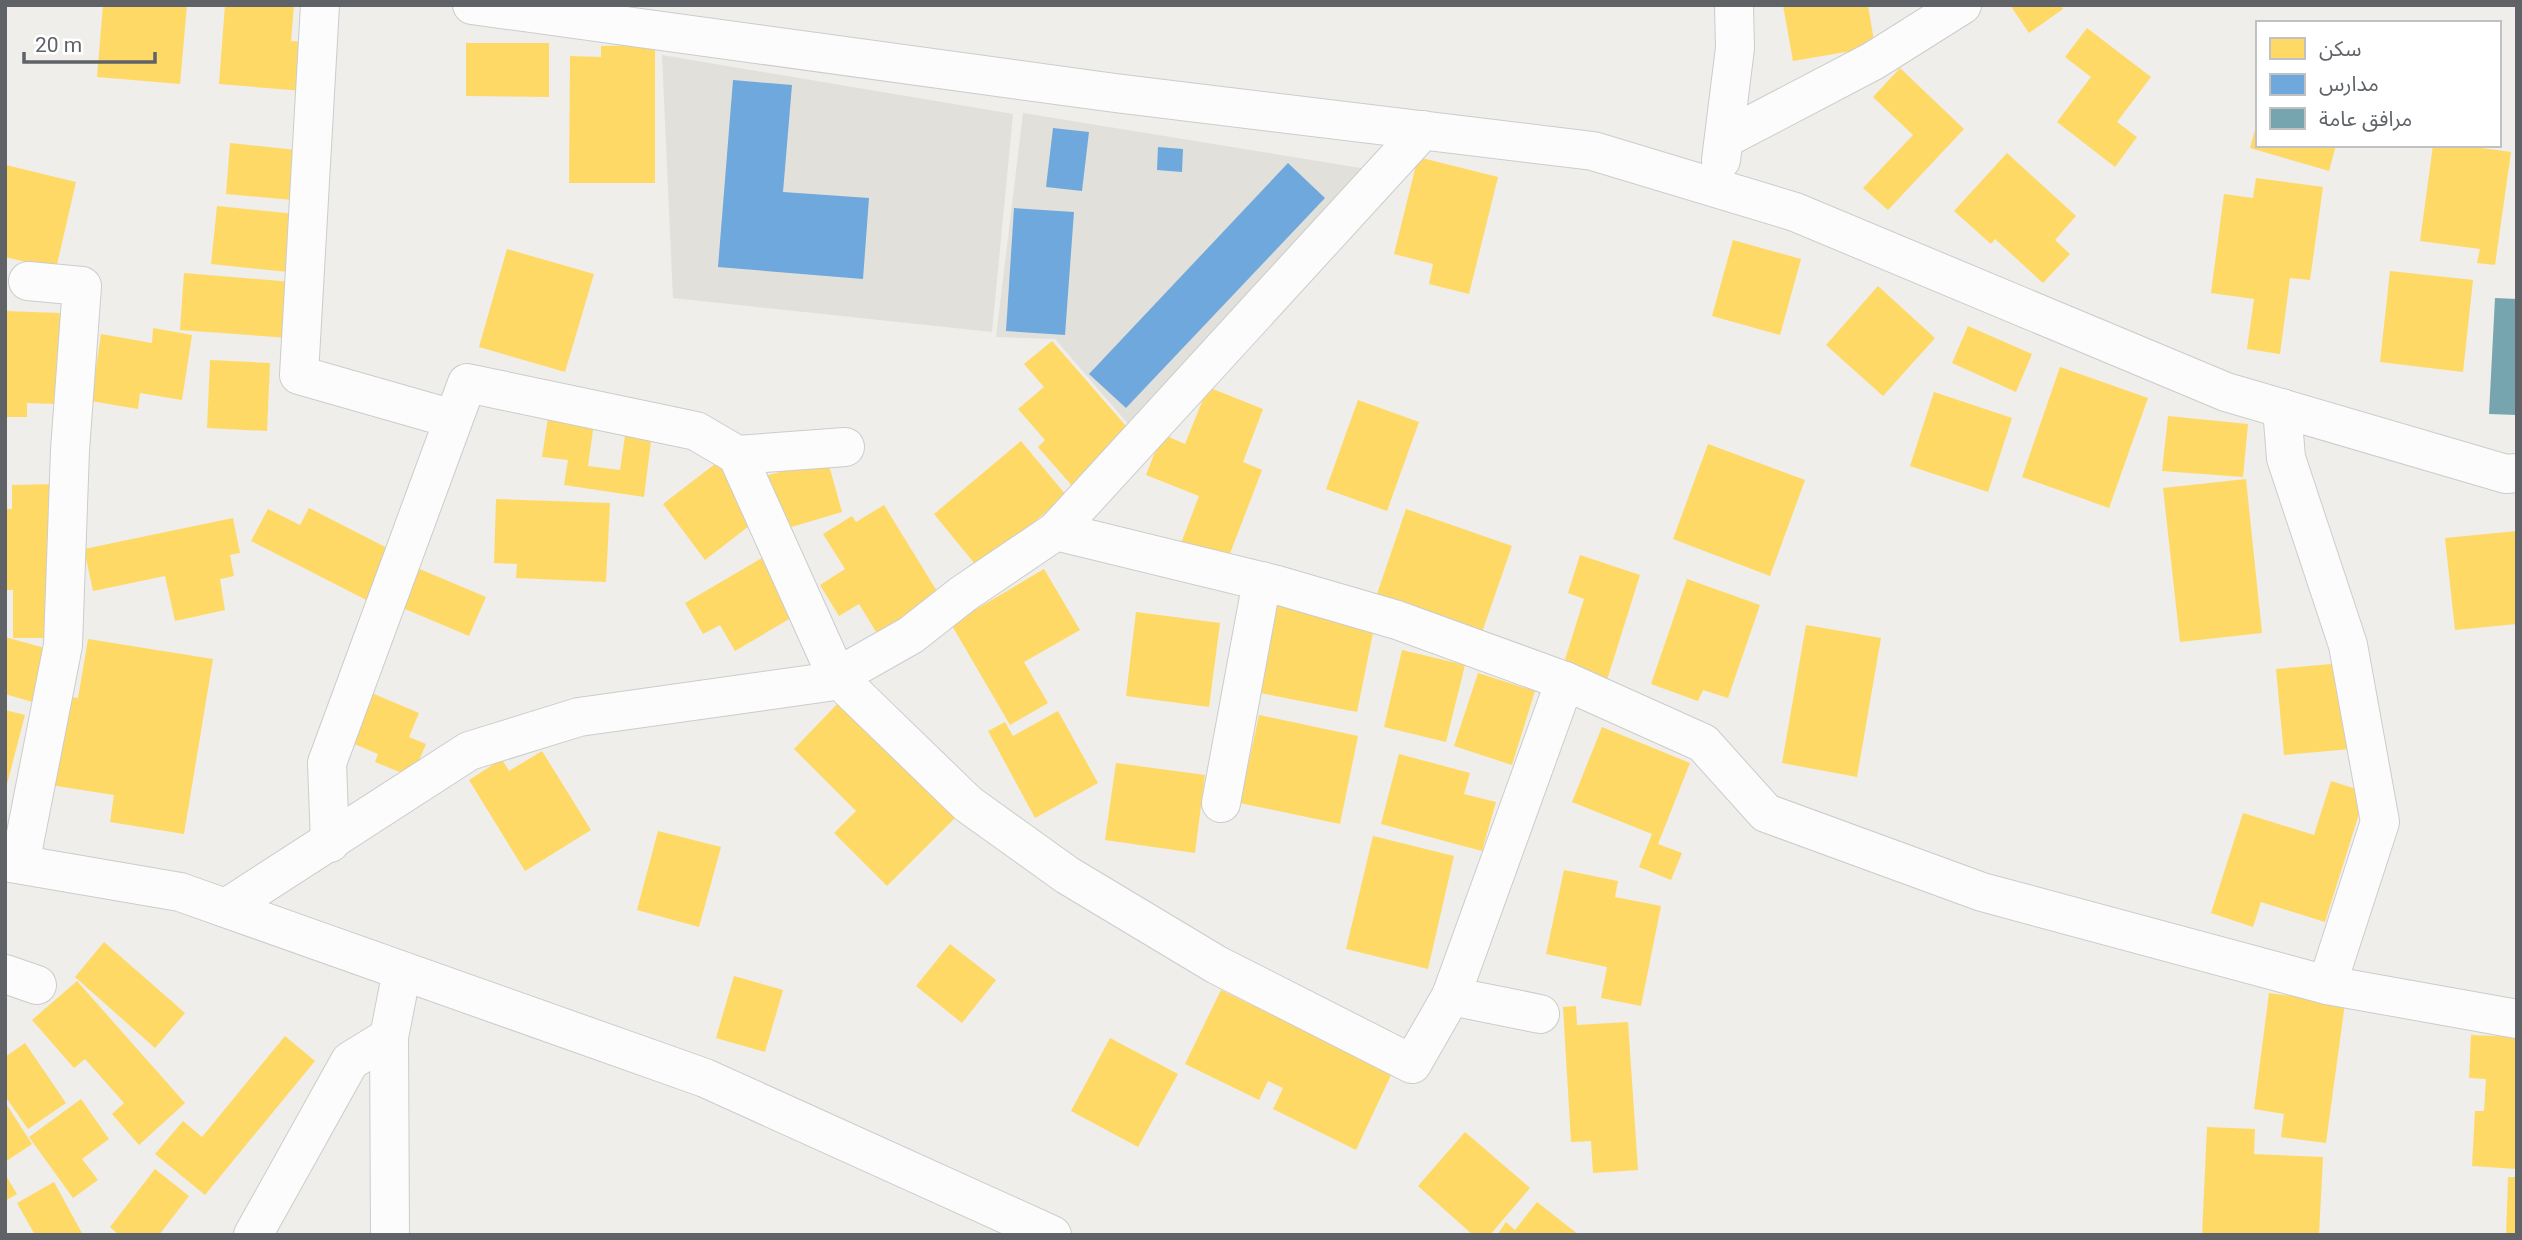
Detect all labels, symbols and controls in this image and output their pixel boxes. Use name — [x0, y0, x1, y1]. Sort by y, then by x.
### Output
scale bar — [24, 21, 156, 65]
legend — [2256, 21, 2501, 147]
text: 20 m — [35, 33, 82, 57]
text: سكن — [2319, 37, 2361, 61]
text: مدارس — [2319, 72, 2379, 96]
text: مرافق عامة — [2319, 107, 2412, 132]

